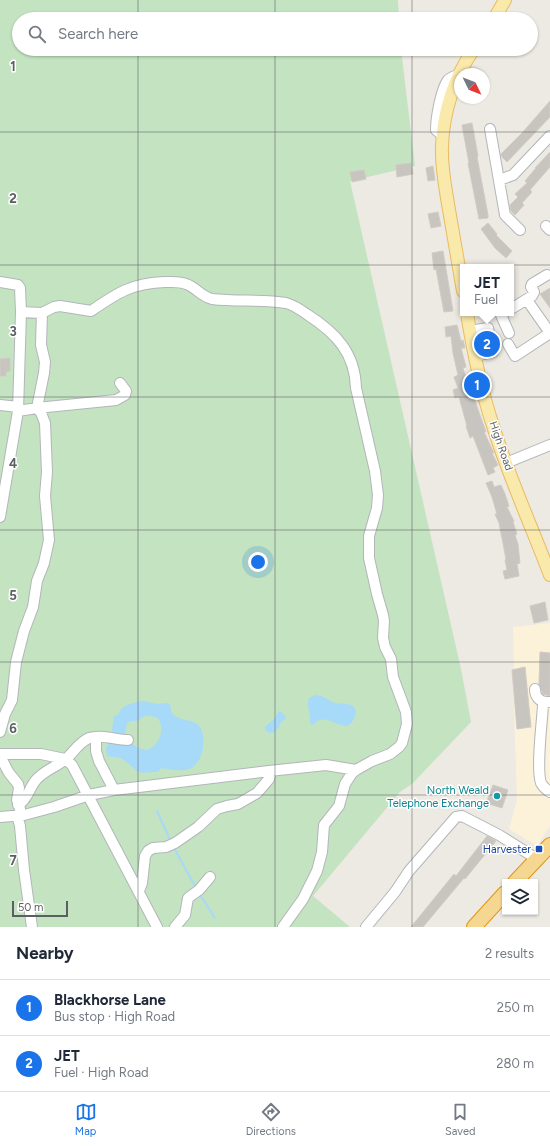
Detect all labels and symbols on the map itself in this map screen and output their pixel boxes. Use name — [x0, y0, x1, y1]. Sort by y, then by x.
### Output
text: 1 — [10, 59, 16, 74]
north arrow — [454, 68, 490, 104]
text: 2 — [9, 191, 17, 206]
text: 3 — [9, 324, 17, 339]
pin: 2 — [474, 329, 500, 359]
pin: 1 — [464, 370, 490, 400]
street label: High Road — [486, 420, 516, 472]
text: 4 — [9, 456, 17, 471]
your location — [248, 552, 268, 572]
text: 5 — [9, 588, 17, 603]
text: 6 — [9, 721, 17, 736]
place label: North Weald Telephone Exchange — [387, 784, 489, 810]
marker: North Weald Telephone Exchange — [492, 791, 502, 801]
place label: Harvester — [483, 843, 531, 856]
marker: Harvester — [534, 844, 544, 854]
text: 7 — [9, 853, 17, 868]
scale bar — [12, 899, 68, 918]

